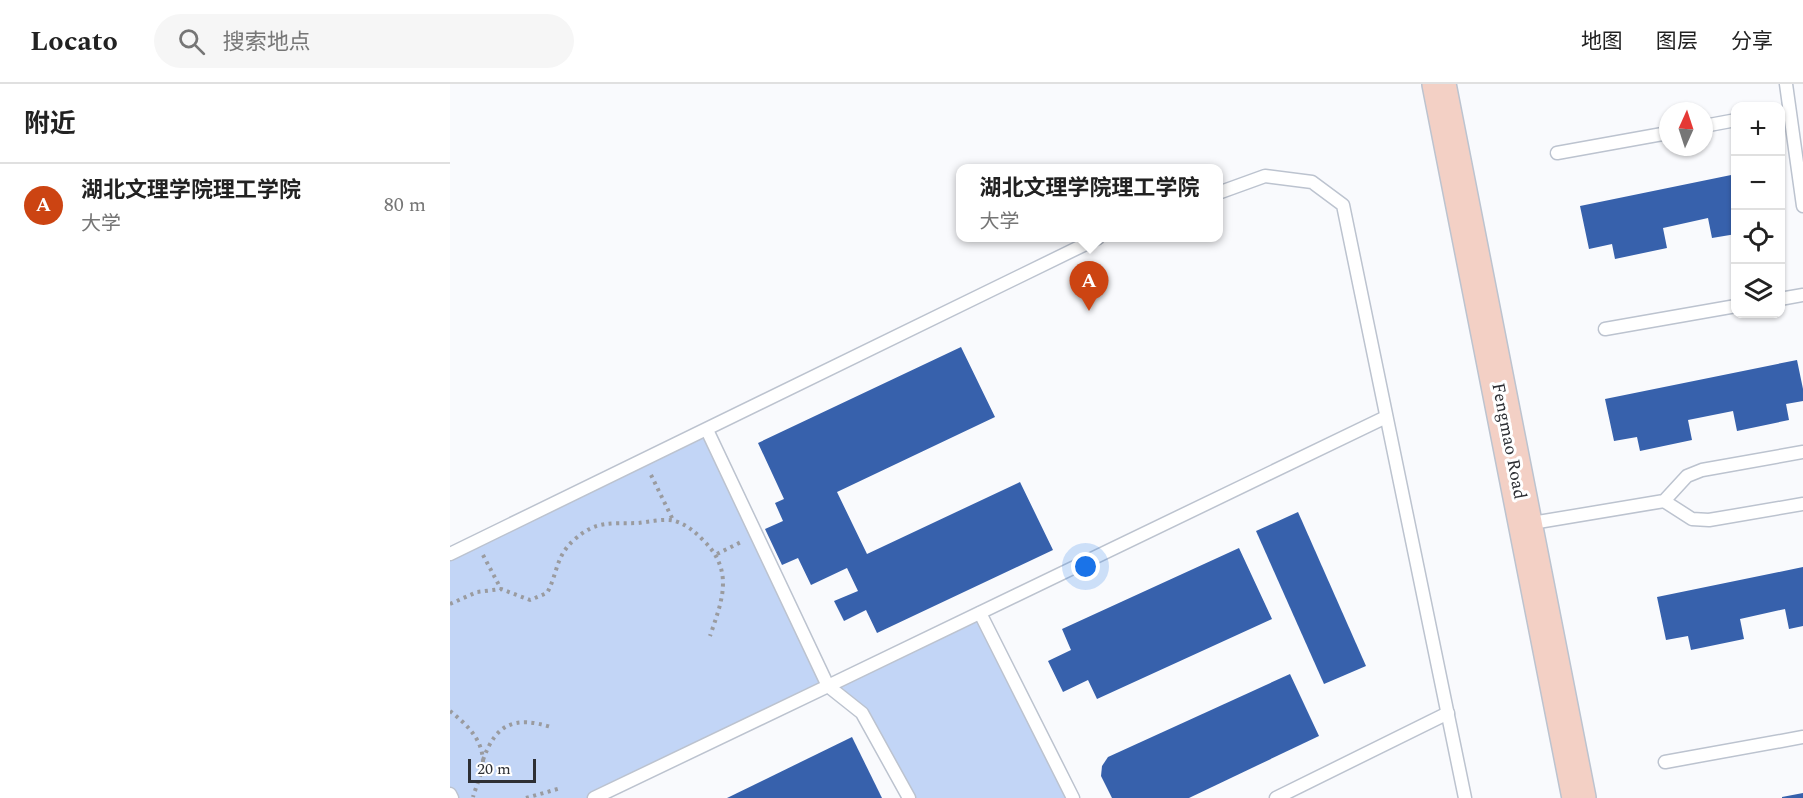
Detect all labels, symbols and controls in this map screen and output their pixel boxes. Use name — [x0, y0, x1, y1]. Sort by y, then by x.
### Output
search box — [154, 14, 574, 68]
text: Locato — [30, 20, 118, 63]
icon: search — [175, 25, 208, 58]
text: 搜索地点 — [223, 26, 311, 59]
text: 地图 — [1581, 26, 1623, 58]
text: 图层 — [1656, 26, 1698, 58]
text: 分享 — [1731, 26, 1773, 58]
north arrow — [1659, 102, 1713, 156]
map controls — [1731, 102, 1785, 318]
button: + — [1731, 102, 1785, 156]
text: 附近 — [24, 104, 76, 144]
button: − — [1731, 156, 1785, 210]
popup — [956, 164, 1223, 242]
text: 湖北文理学院理工学院 — [979, 172, 1200, 205]
text: 湖北文理学院理工学院 — [81, 174, 301, 207]
text: A — [36, 190, 51, 220]
text: 80 m — [384, 190, 426, 220]
text: 大学 — [979, 207, 1019, 237]
text: 大学 — [81, 209, 121, 239]
button: locate — [1731, 210, 1785, 264]
pin: A — [1070, 262, 1108, 311]
button: layers — [1731, 264, 1785, 318]
street label: Fengmao Road — [1484, 380, 1534, 502]
your location — [1071, 552, 1100, 581]
scale bar — [468, 756, 536, 784]
text: 20 m — [477, 757, 511, 781]

